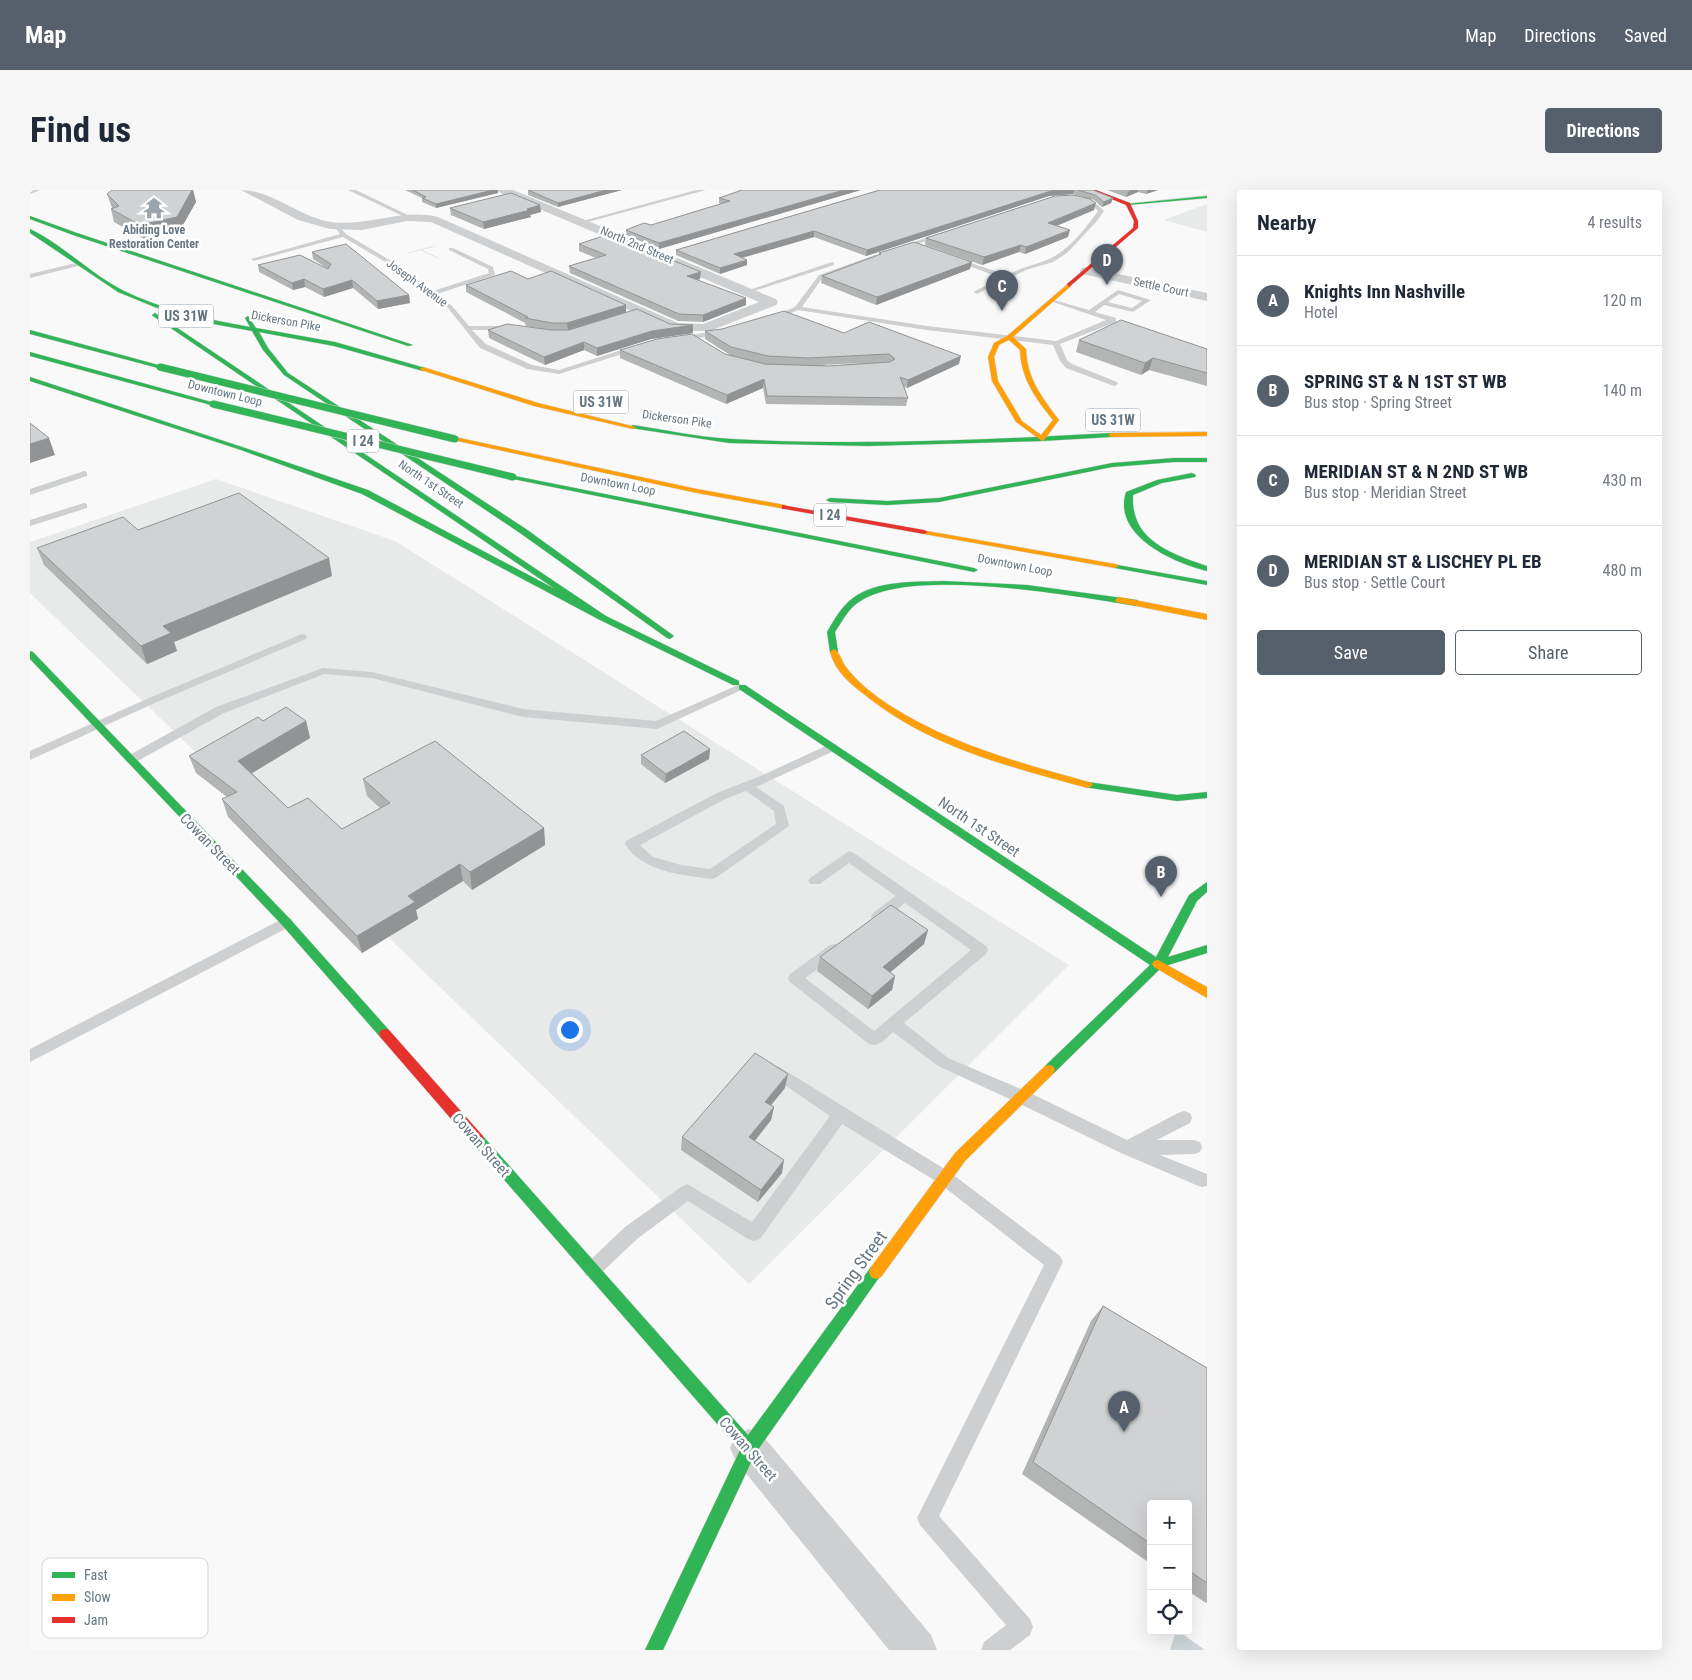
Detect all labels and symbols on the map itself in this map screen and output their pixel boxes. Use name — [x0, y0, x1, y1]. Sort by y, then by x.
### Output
temple icon: Abiding Love Restoration Center — [141, 195, 167, 221]
place label: Abiding Love Restoration Center — [109, 223, 199, 251]
street label: North 2nd Street — [598, 223, 676, 267]
pin: D — [1091, 244, 1123, 285]
street label: Joseph Avenue — [384, 256, 451, 310]
pin: C — [986, 270, 1018, 311]
street label: Settle Court — [1132, 274, 1190, 300]
road number: US 31W — [158, 304, 214, 328]
street label: Dickerson Pike — [250, 308, 322, 334]
street label: Downtown Loop — [186, 377, 264, 409]
road number: US 31W — [574, 390, 628, 413]
street label: Dickerson Pike — [641, 407, 713, 431]
road number: US 31W — [1086, 408, 1140, 432]
road number: I 24 — [347, 430, 379, 452]
street label: North 1st Street — [396, 457, 467, 511]
street label: Downtown Loop — [579, 470, 657, 498]
road number: I 24 — [814, 504, 846, 526]
street label: Downtown Loop — [976, 551, 1054, 579]
street label: North 1st Street — [935, 793, 1023, 861]
street label: Cowan Street — [176, 809, 244, 879]
pin: B — [1145, 856, 1177, 897]
your location — [557, 1017, 583, 1043]
street label: Cowan Street — [448, 1109, 514, 1181]
street label: Spring Street — [820, 1226, 891, 1313]
pin: A — [1108, 1391, 1140, 1432]
street label: Cowan Street — [715, 1413, 781, 1485]
legend — [42, 1558, 208, 1638]
text: Fast — [84, 1567, 108, 1583]
text: Slow — [84, 1589, 111, 1605]
text: Jam — [84, 1612, 108, 1628]

